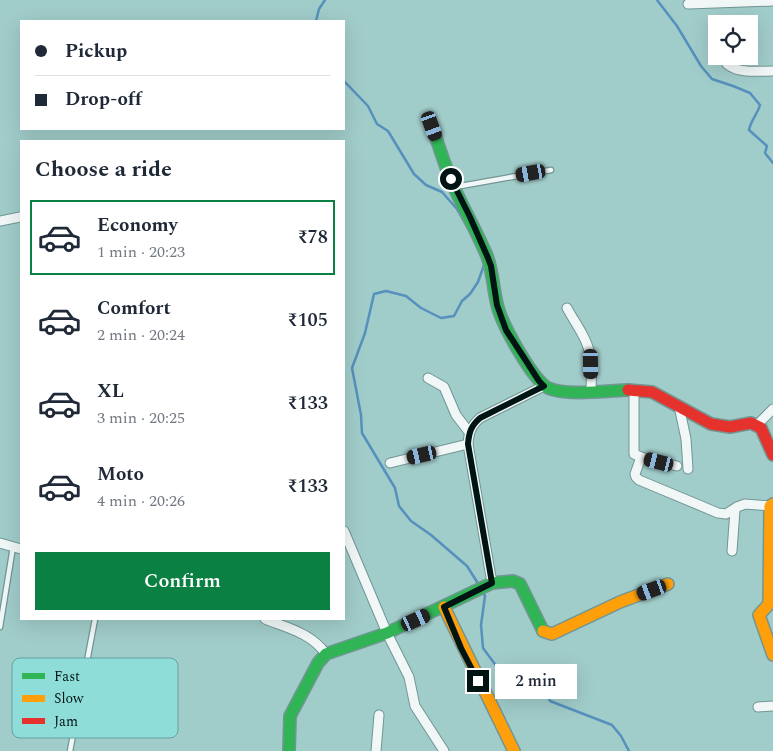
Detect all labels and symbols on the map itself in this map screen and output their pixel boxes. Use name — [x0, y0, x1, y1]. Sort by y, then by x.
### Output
car — [419, 109, 444, 143]
car — [514, 163, 547, 183]
route start — [440, 168, 462, 190]
car — [583, 349, 598, 379]
car — [405, 444, 438, 466]
car — [642, 451, 675, 473]
car — [635, 578, 668, 602]
car — [399, 607, 432, 633]
legend — [12, 658, 178, 738]
callout: 2 min — [496, 664, 578, 698]
text: Fast — [54, 666, 80, 687]
route end — [467, 670, 489, 692]
text: Slow — [54, 688, 84, 709]
text: Jam — [54, 711, 78, 732]

